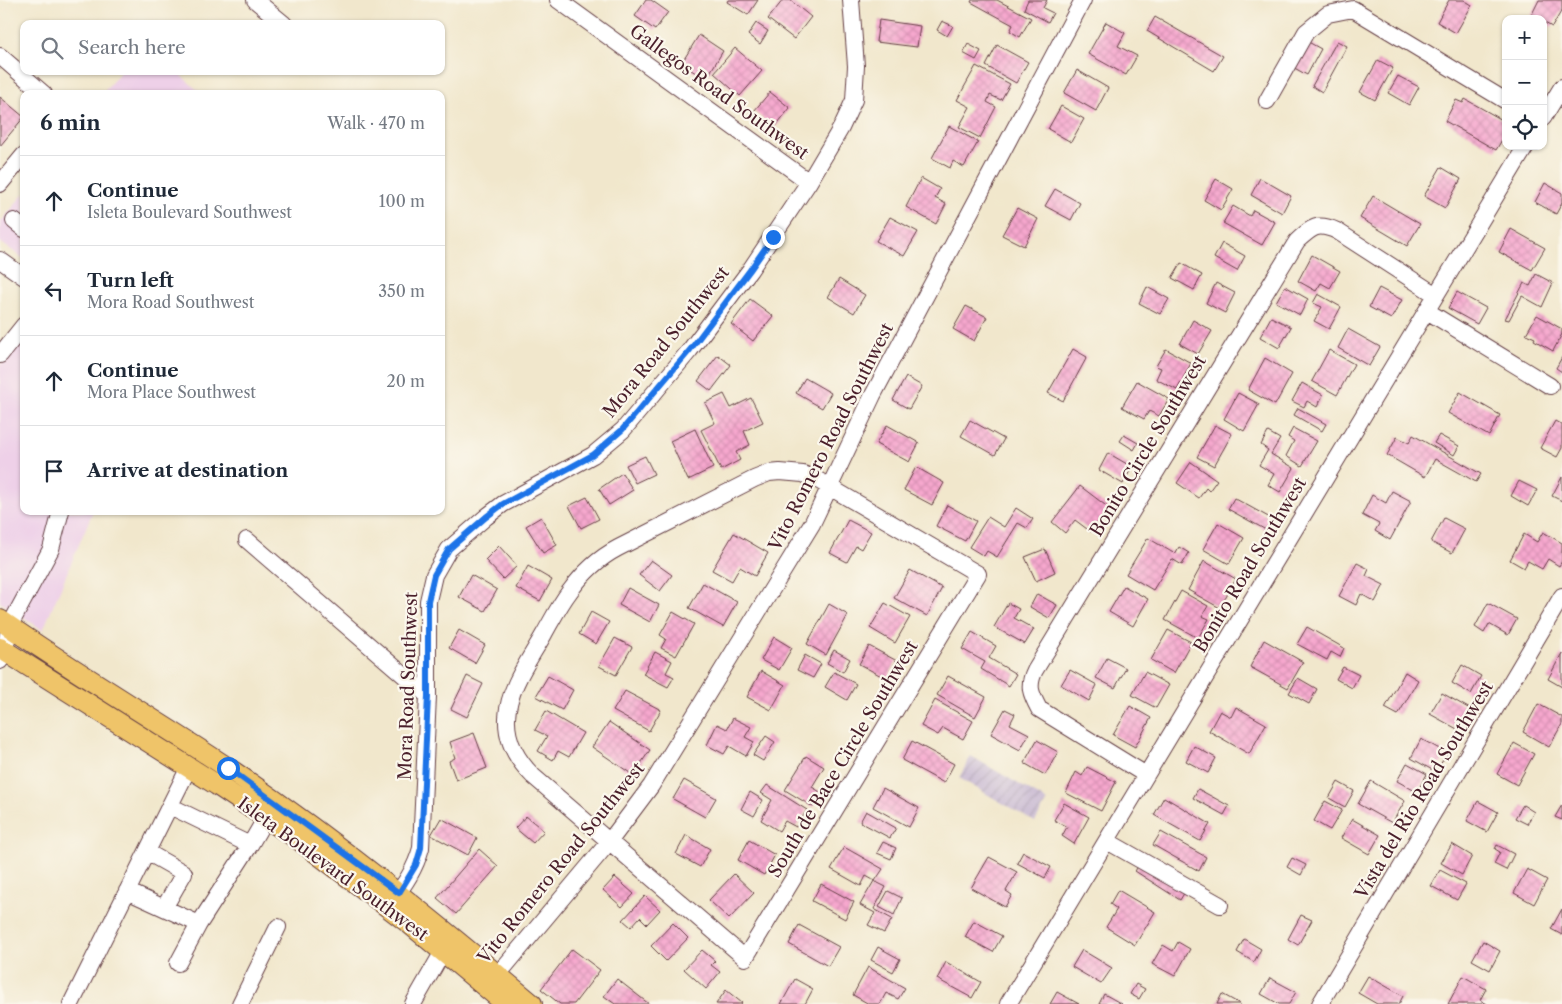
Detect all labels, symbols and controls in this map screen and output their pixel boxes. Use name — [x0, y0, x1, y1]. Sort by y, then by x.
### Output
map controls — [1502, 15, 1547, 150]
button: + — [1502, 15, 1547, 60]
search box — [20, 20, 445, 75]
street label: Gallegos Road Southwest — [625, 20, 813, 165]
icon: search — [38, 34, 66, 62]
text: Search here — [78, 36, 186, 59]
button: − — [1502, 60, 1547, 105]
button: locate — [1502, 105, 1547, 150]
text: 6 min — [40, 110, 101, 135]
text: Walk · 470 m — [327, 113, 425, 133]
text: Continue — [87, 179, 179, 202]
icon: ahead — [40, 187, 68, 215]
text: 100 m — [379, 191, 425, 211]
text: Isleta Boulevard Southwest — [87, 202, 292, 222]
route end — [762, 226, 785, 249]
street label: Mora Road Southwest — [598, 261, 734, 422]
text: Turn left — [87, 269, 174, 292]
icon: left — [40, 277, 68, 305]
text: 350 m — [378, 281, 425, 301]
text: Mora Road Southwest — [87, 292, 254, 312]
street label: Vito Romero Road Southwest — [763, 319, 898, 555]
street label: Bonito Circle Southwest — [1085, 351, 1211, 541]
text: Continue — [87, 359, 179, 382]
icon: ahead — [40, 367, 68, 395]
text: 20 m — [386, 371, 425, 391]
text: Mora Place Southwest — [87, 382, 256, 402]
icon: arrive — [40, 457, 68, 485]
text: Arrive at destination — [87, 459, 288, 482]
street label: Bonito Road Southwest — [1189, 473, 1311, 657]
street label: Mora Road Southwest — [394, 591, 422, 780]
street label: South de Bace Circle Southwest — [763, 636, 923, 882]
street label: Vista del Rio Road Southwest — [1350, 677, 1498, 904]
route start — [217, 757, 240, 780]
street label: Vito Romero Road Southwest — [472, 757, 649, 969]
street label: Isleta Boulevard Southwest — [233, 792, 433, 946]

